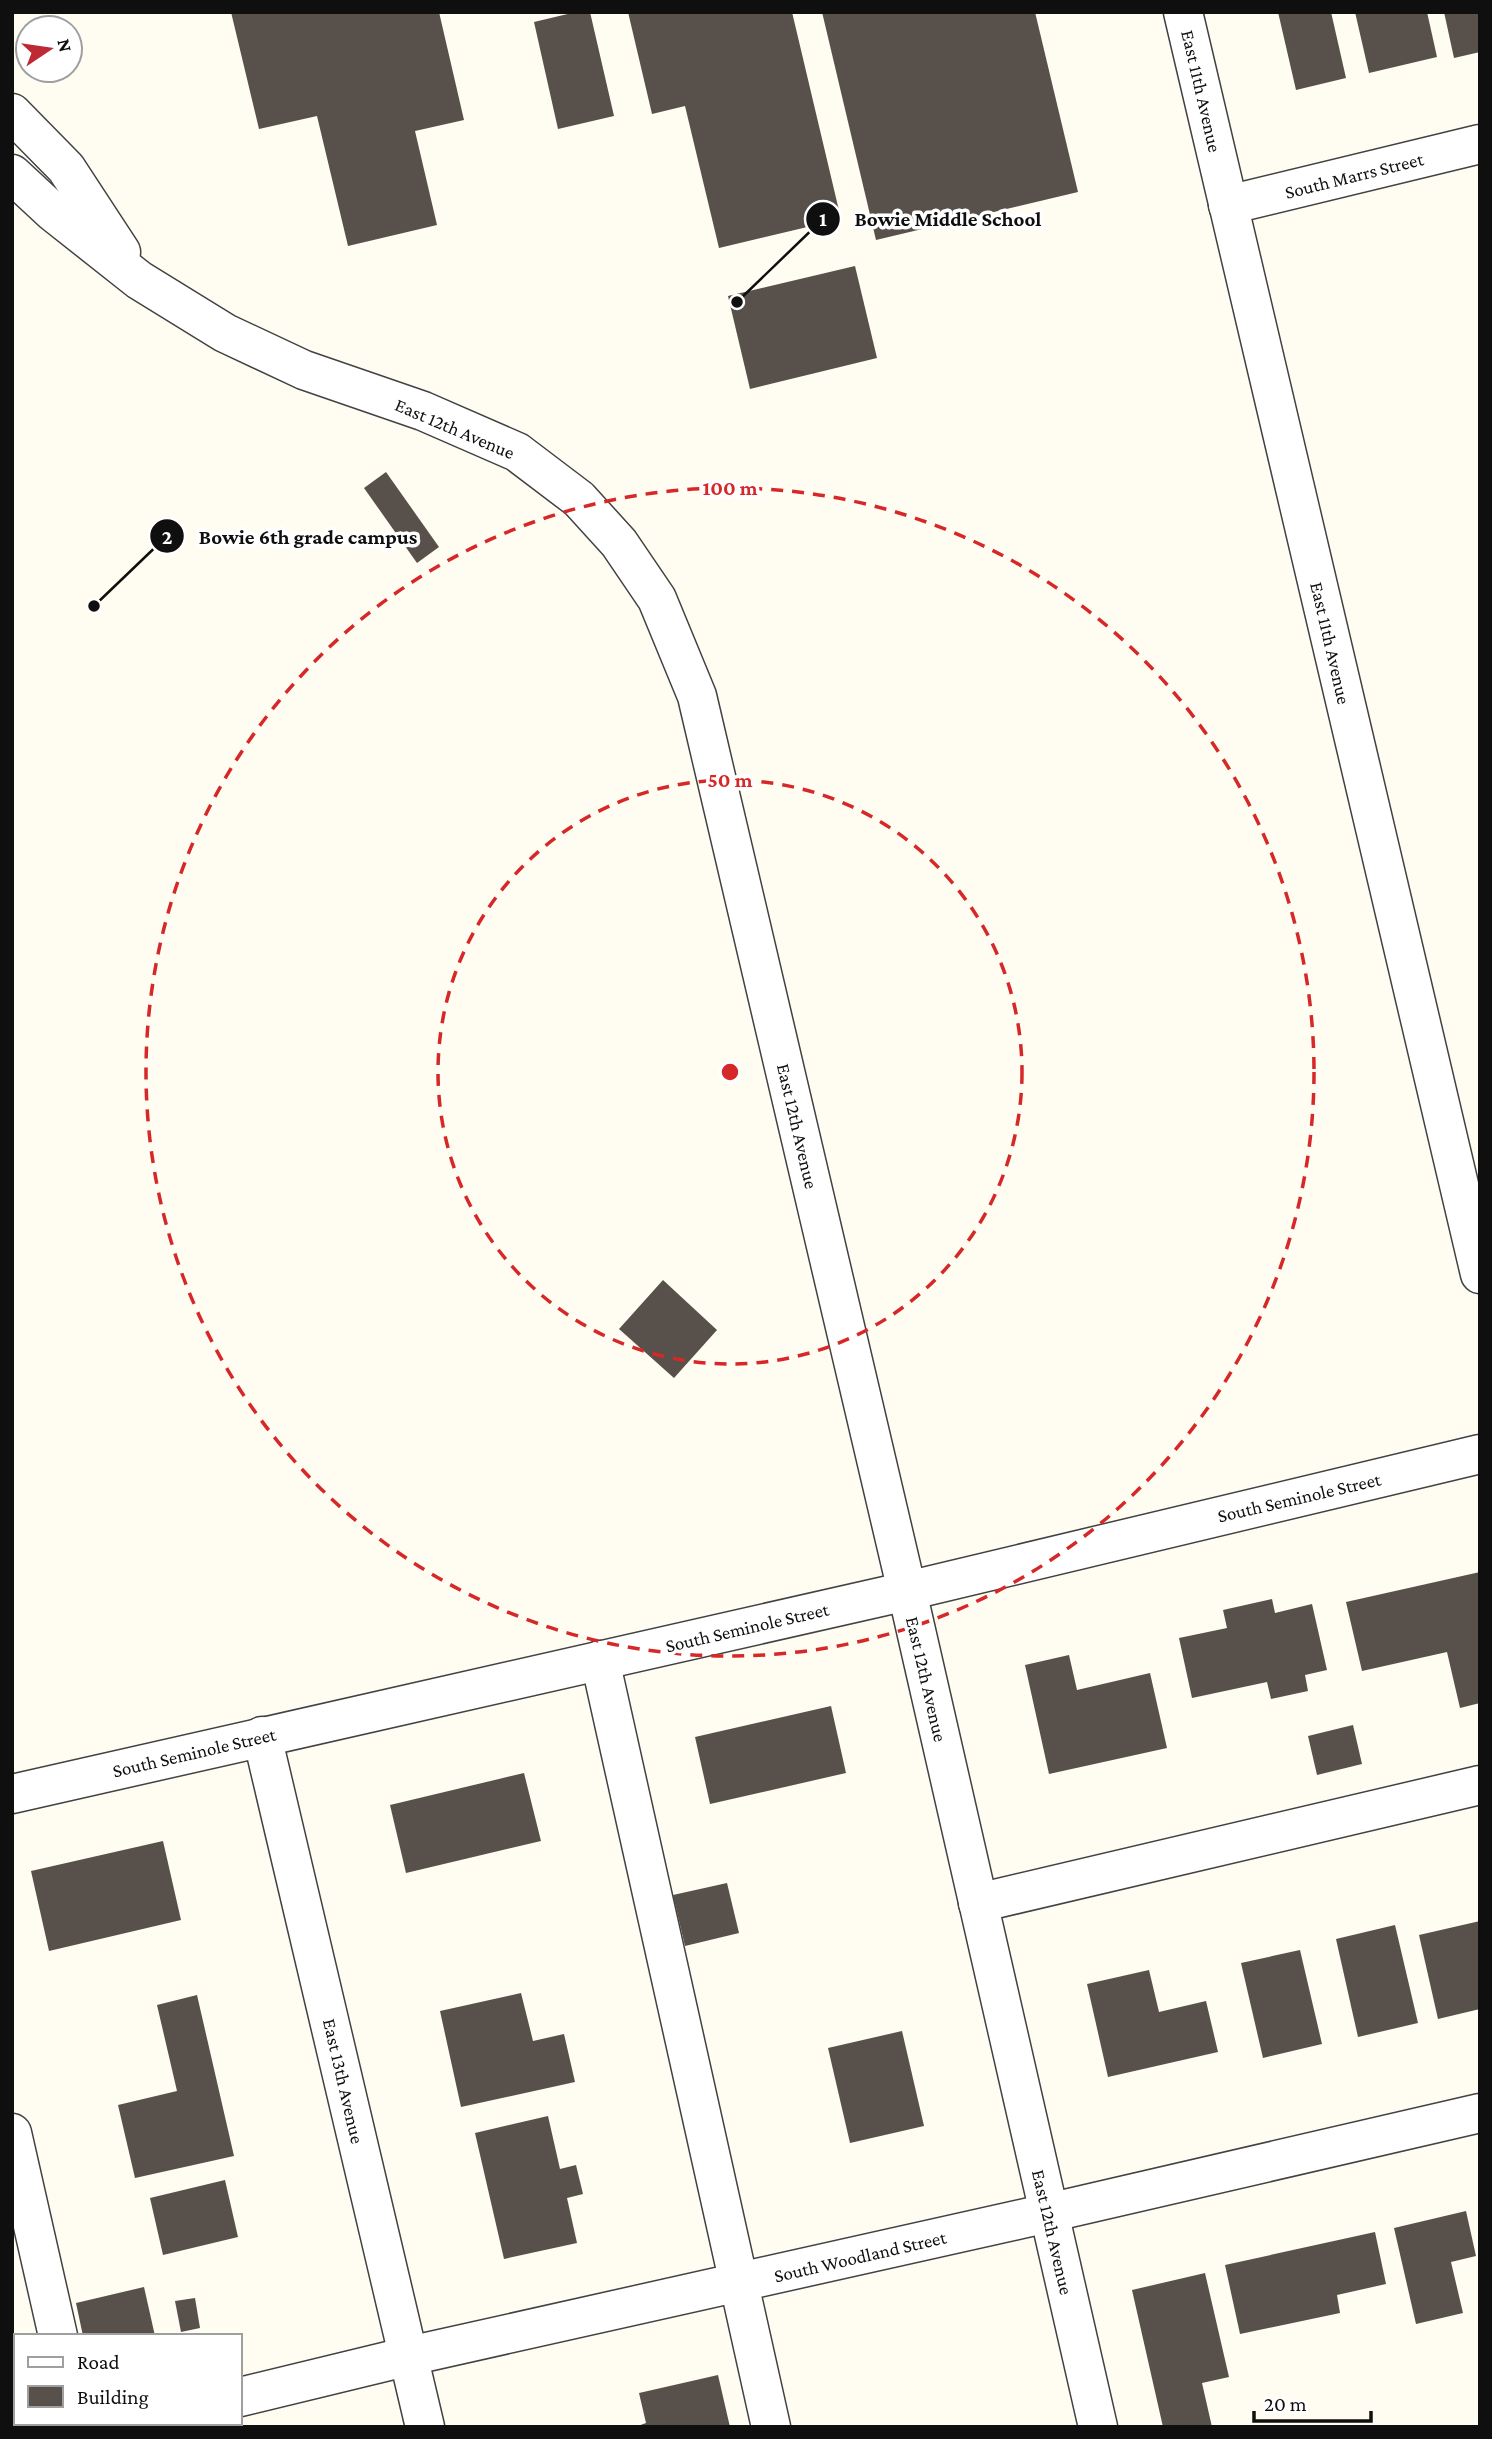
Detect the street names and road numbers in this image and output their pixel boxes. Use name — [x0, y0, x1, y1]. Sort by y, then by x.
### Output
street label: East 11th Avenue — [1177, 28, 1226, 154]
street label: South Marrs Street — [1283, 148, 1426, 203]
street label: East 12th Avenue — [392, 394, 518, 463]
street label: East 11th Avenue — [1306, 580, 1355, 706]
street label: East 12th Avenue — [773, 1061, 822, 1191]
street label: South Seminole Street — [1215, 1468, 1384, 1526]
street label: South Seminole Street — [663, 1598, 832, 1656]
street label: East 12th Avenue — [902, 1614, 951, 1744]
street label: South Seminole Street — [110, 1723, 279, 1781]
street label: East 13th Avenue — [319, 2016, 368, 2146]
street label: East 12th Avenue — [1028, 2167, 1077, 2297]
street label: South Woodland Street — [772, 2226, 949, 2287]

